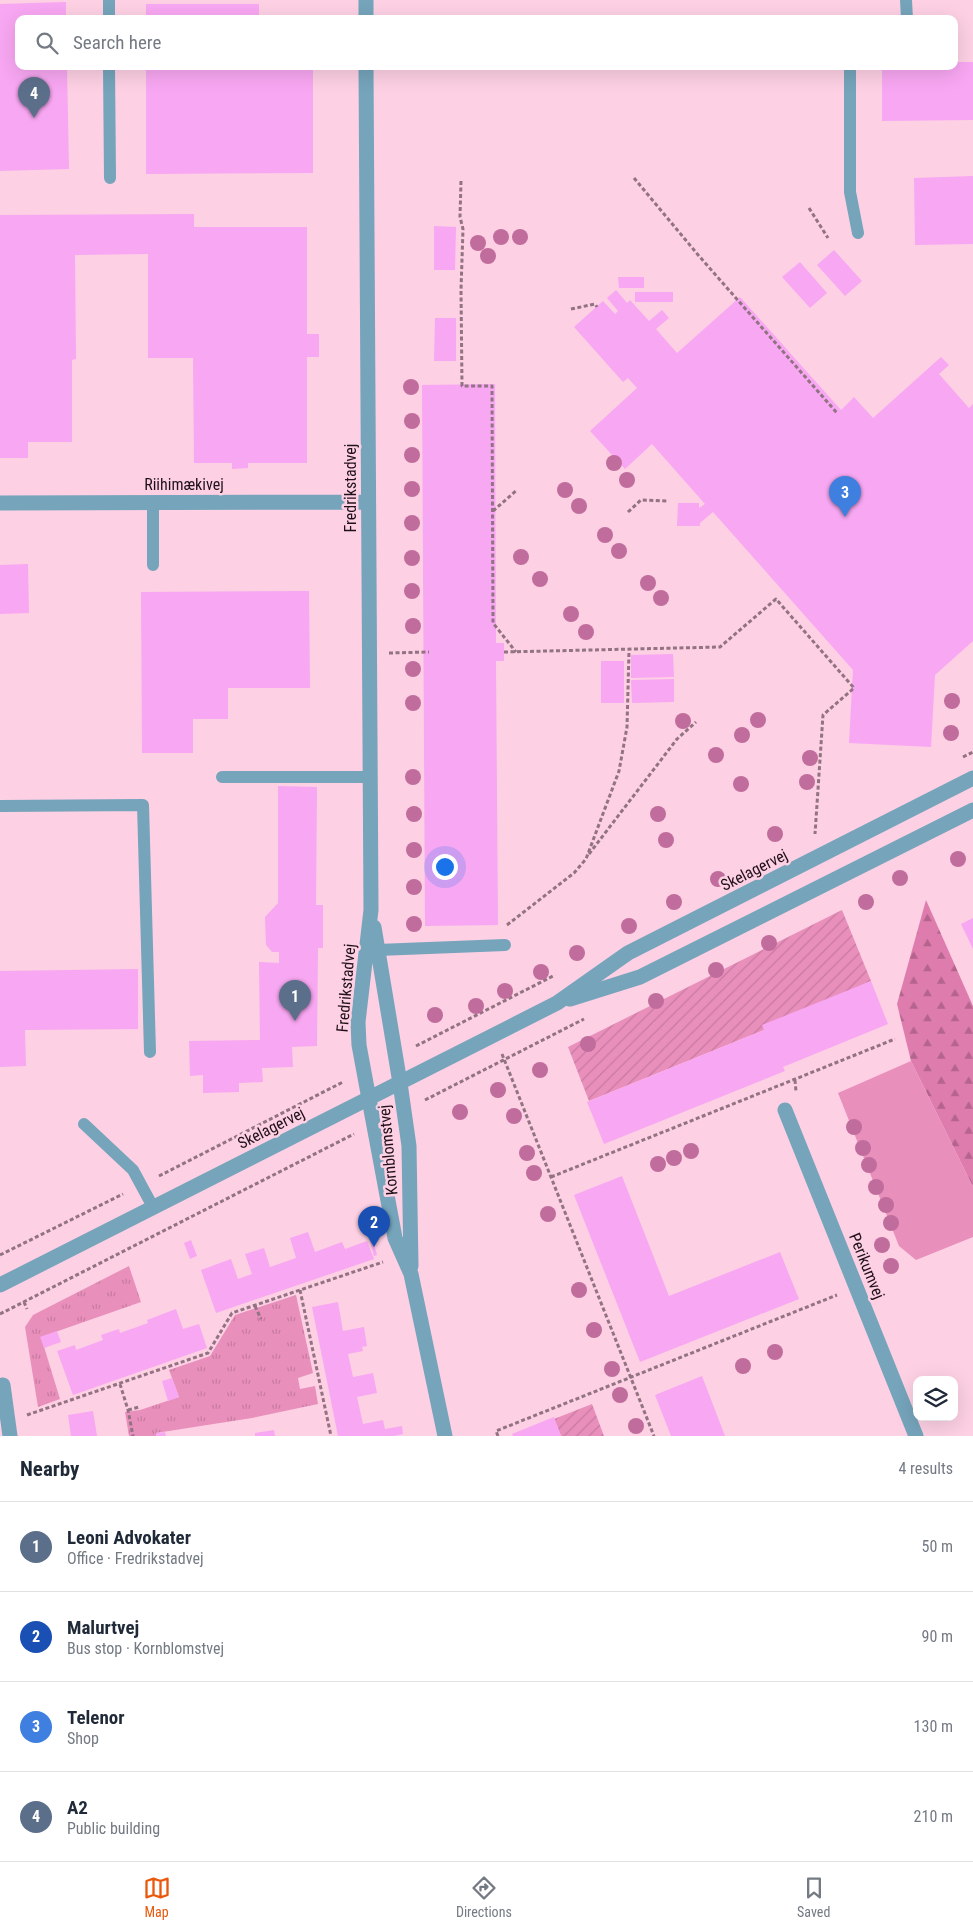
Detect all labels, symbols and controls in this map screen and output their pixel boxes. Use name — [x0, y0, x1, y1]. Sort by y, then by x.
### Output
search box — [15, 15, 958, 70]
icon: search — [33, 29, 61, 57]
text: Search here — [73, 31, 161, 54]
pin: 4 — [18, 77, 50, 118]
street label: Fredrikstadvej — [341, 444, 360, 532]
street label: Riihimækivej — [144, 475, 224, 494]
pin: 3 — [829, 476, 861, 517]
street label: Skelagervej — [717, 845, 791, 895]
your location — [432, 854, 458, 880]
street label: Fredrikstadvej — [333, 943, 359, 1033]
pin: 1 — [279, 980, 311, 1021]
street label: Skelagervej — [234, 1103, 308, 1153]
street label: Kornblomstvej — [375, 1104, 401, 1196]
pin: 2 — [358, 1206, 390, 1247]
street label: Perikumvej — [845, 1230, 889, 1302]
map controls — [913, 1376, 958, 1421]
button: layers — [913, 1376, 958, 1421]
text: Nearby — [20, 1457, 79, 1481]
text: 4 results — [898, 1459, 953, 1478]
text: Leoni Advokater — [67, 1526, 191, 1549]
text: 1 — [32, 1537, 40, 1556]
text: 50 m — [921, 1537, 953, 1556]
text: Office · Fredrikstadvej — [67, 1549, 204, 1568]
text: Malurtvej — [67, 1616, 139, 1639]
text: 2 — [32, 1627, 40, 1646]
text: 90 m — [921, 1627, 953, 1646]
text: Bus stop · Kornblomstvej — [67, 1639, 224, 1658]
text: Telenor — [67, 1706, 125, 1729]
text: 3 — [32, 1717, 40, 1736]
text: 130 m — [914, 1717, 953, 1736]
text: Shop — [67, 1729, 99, 1748]
text: A2 — [67, 1796, 88, 1819]
text: 4 — [32, 1807, 40, 1826]
text: 210 m — [914, 1807, 953, 1826]
text: Public building — [67, 1819, 160, 1838]
tab: Map — [143, 1874, 171, 1920]
tab: Directions — [456, 1874, 512, 1920]
tab: Saved — [797, 1874, 830, 1920]

